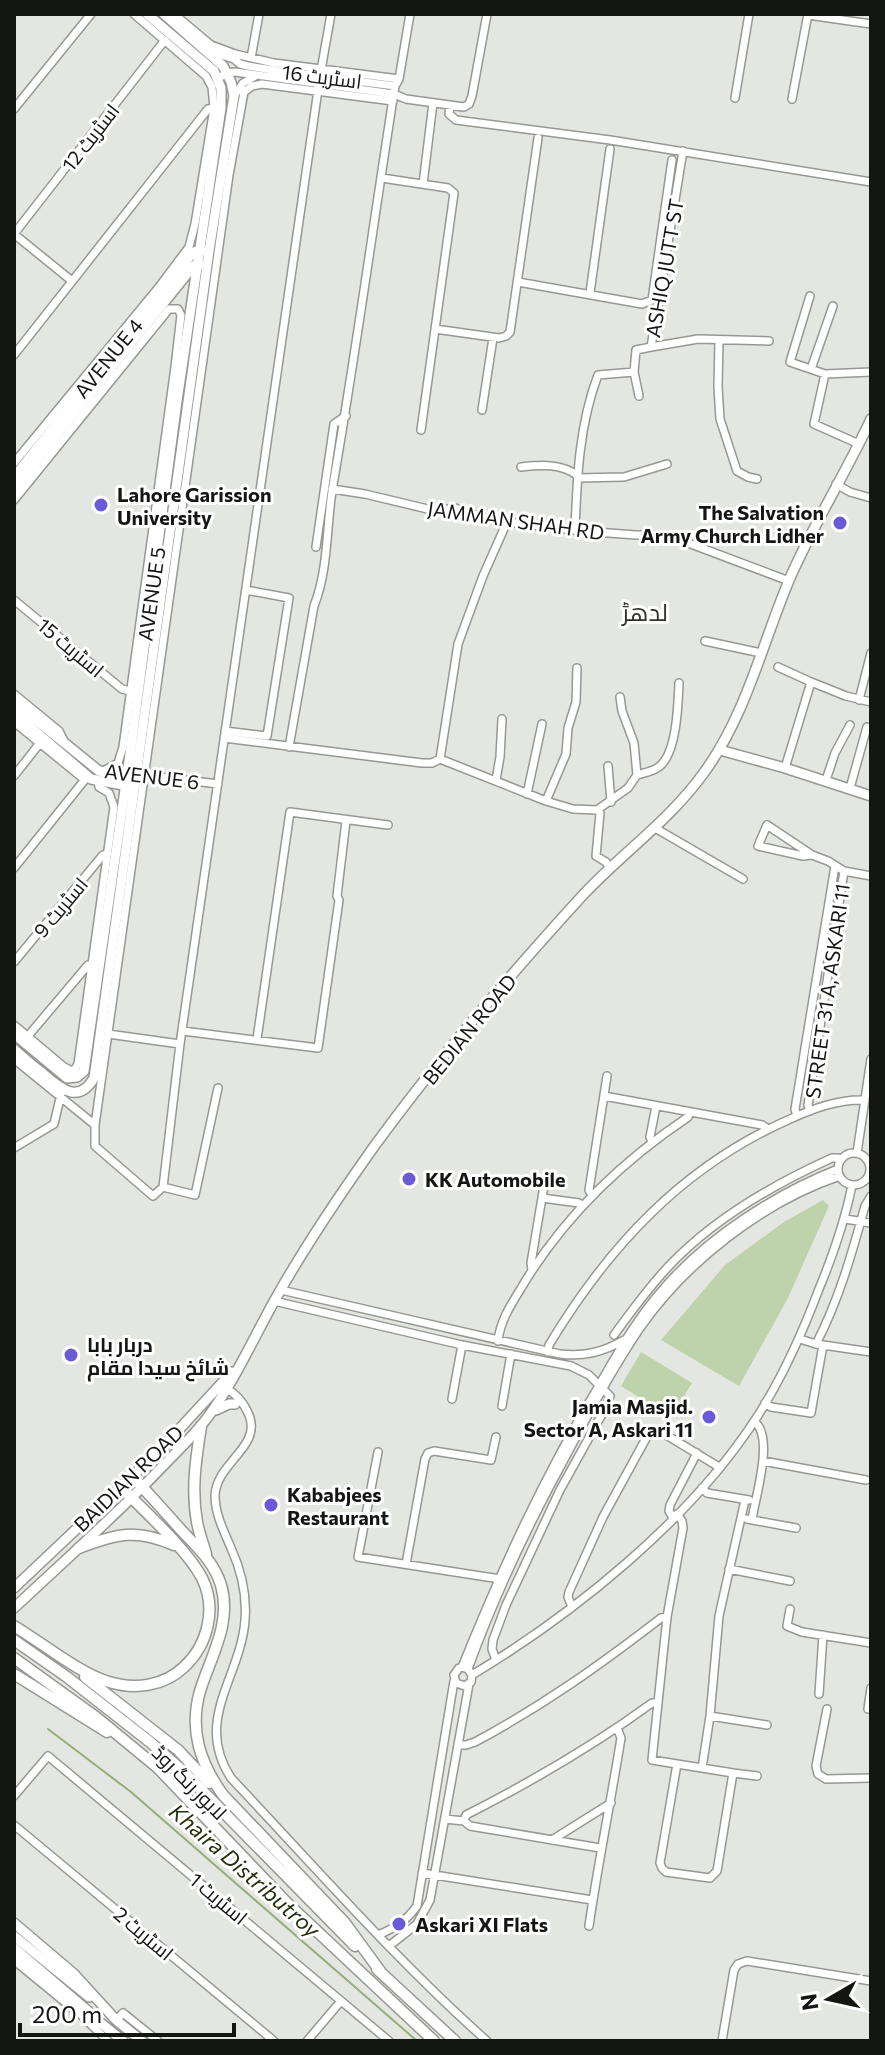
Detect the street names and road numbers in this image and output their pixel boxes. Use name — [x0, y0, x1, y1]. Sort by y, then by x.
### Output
street label: اسٹریٹ 16 — [281, 59, 363, 94]
street label: اسٹریٹ 12 — [56, 99, 125, 176]
street label: ASHIQ JUTT ST — [640, 197, 688, 339]
street label: AVENUE 4 — [69, 313, 147, 403]
street label: JAMMAN SHAH RD — [426, 496, 606, 544]
street label: AVENUE 5 — [133, 545, 169, 643]
street label: اسٹریٹ 15 — [32, 612, 109, 682]
street label: AVENUE 6 — [103, 758, 201, 794]
street label: اسٹریٹ 9 — [28, 872, 93, 943]
street label: STREET 31 A, ASKARI 11 — [800, 882, 854, 1100]
street label: BEDIAN ROAD — [417, 969, 521, 1089]
street label: BAIDIAN ROAD — [68, 1420, 188, 1536]
street label: لاہور رنگ روڈ — [146, 1740, 232, 1826]
street label: اسٹریٹ 1 — [185, 1867, 253, 1930]
street label: اسٹریٹ 2 — [109, 1901, 179, 1966]

